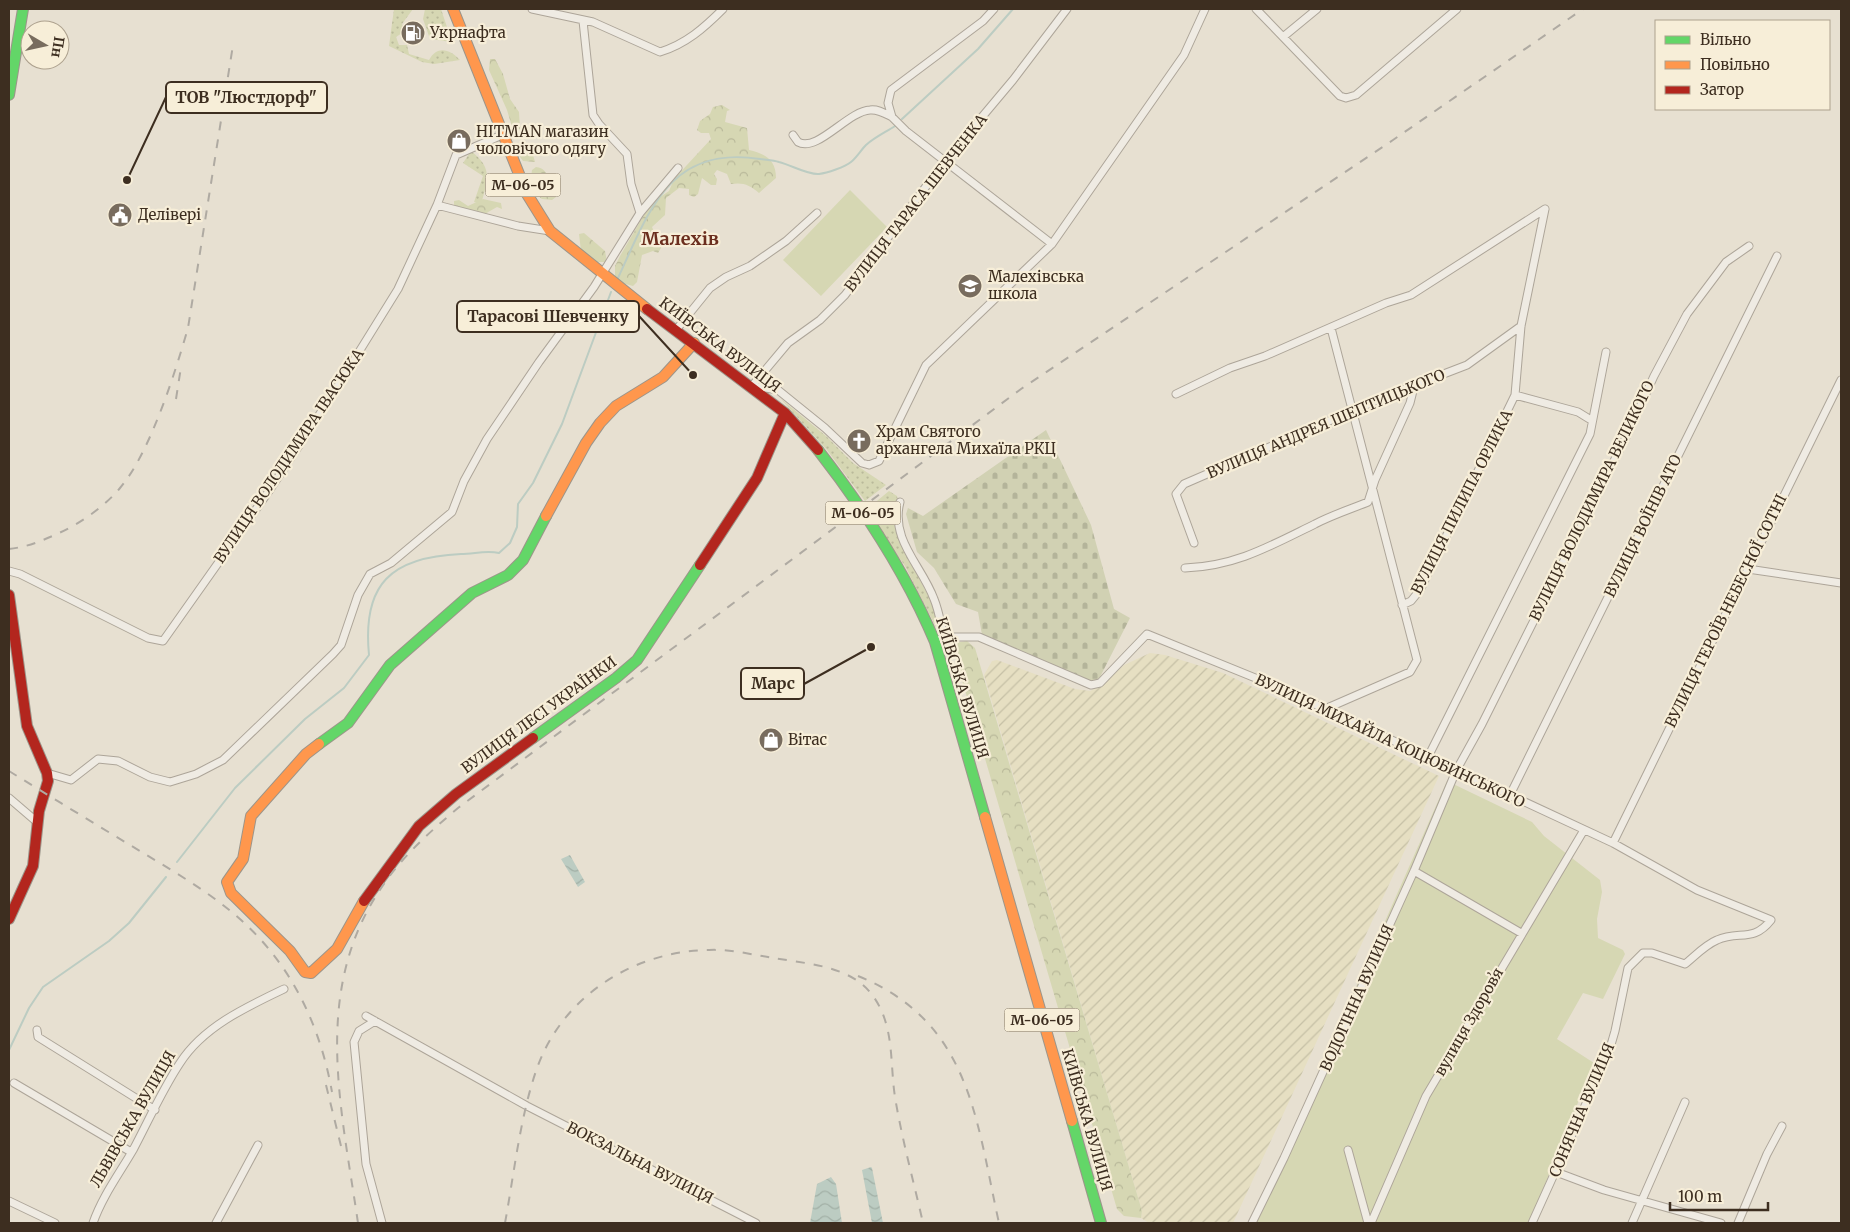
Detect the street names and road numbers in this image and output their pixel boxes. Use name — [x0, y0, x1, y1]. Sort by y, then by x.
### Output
street label: ВУЛИЦЯ ТАРАСА ШЕВЧЕНКА — [840, 110, 991, 295]
road number: М-06-05 — [486, 174, 560, 196]
street label: КИЇВСЬКА ВУЛИЦЯ — [656, 293, 785, 397]
street label: ВУЛИЦЯ ВОЛОДИМИРА ІВАСЮКА — [209, 344, 368, 567]
street label: ВУЛИЦЯ АНДРЕЯ ШЕПТИЦЬКОГО — [1204, 365, 1448, 482]
street label: ВУЛИЦЯ ВОЛОДИМИРА ВЕЛИКОГО — [1525, 377, 1658, 624]
street label: ВУЛИЦЯ ПИЛИПА ОРЛИКА — [1407, 406, 1517, 597]
street label: ВУЛИЦЯ ВОЇНІВ АТО — [1600, 451, 1686, 600]
street label: ВУЛИЦЯ ГЕРОЇВ НЕБЕСНОЇ СОТНІ — [1661, 491, 1790, 731]
road number: М-06-05 — [826, 502, 900, 524]
street label: КИЇВСЬКА ВУЛИЦЯ — [932, 615, 993, 761]
street label: ВУЛИЦЯ ЛЕСІ УКРАЇНКИ — [457, 652, 620, 777]
street label: ВУЛИЦЯ МИХАЙЛА КОЦЮБИНСЬКОГО — [1252, 669, 1529, 812]
street label: ВОДОГІННА ВУЛИЦЯ — [1316, 921, 1398, 1074]
street label: вулиця Здоровʼя — [1430, 964, 1507, 1079]
road number: М-06-05 — [1004, 1008, 1080, 1032]
street label: СОНЯЧНА ВУЛИЦЯ — [1545, 1040, 1619, 1180]
street label: КИЇВСЬКА ВУЛИЦЯ — [1058, 1046, 1117, 1193]
street label: ЛЬВІВСЬКА ВУЛИЦЯ — [86, 1047, 180, 1190]
street label: ВОКЗАЛЬНА ВУЛИЦЯ — [564, 1117, 717, 1208]

